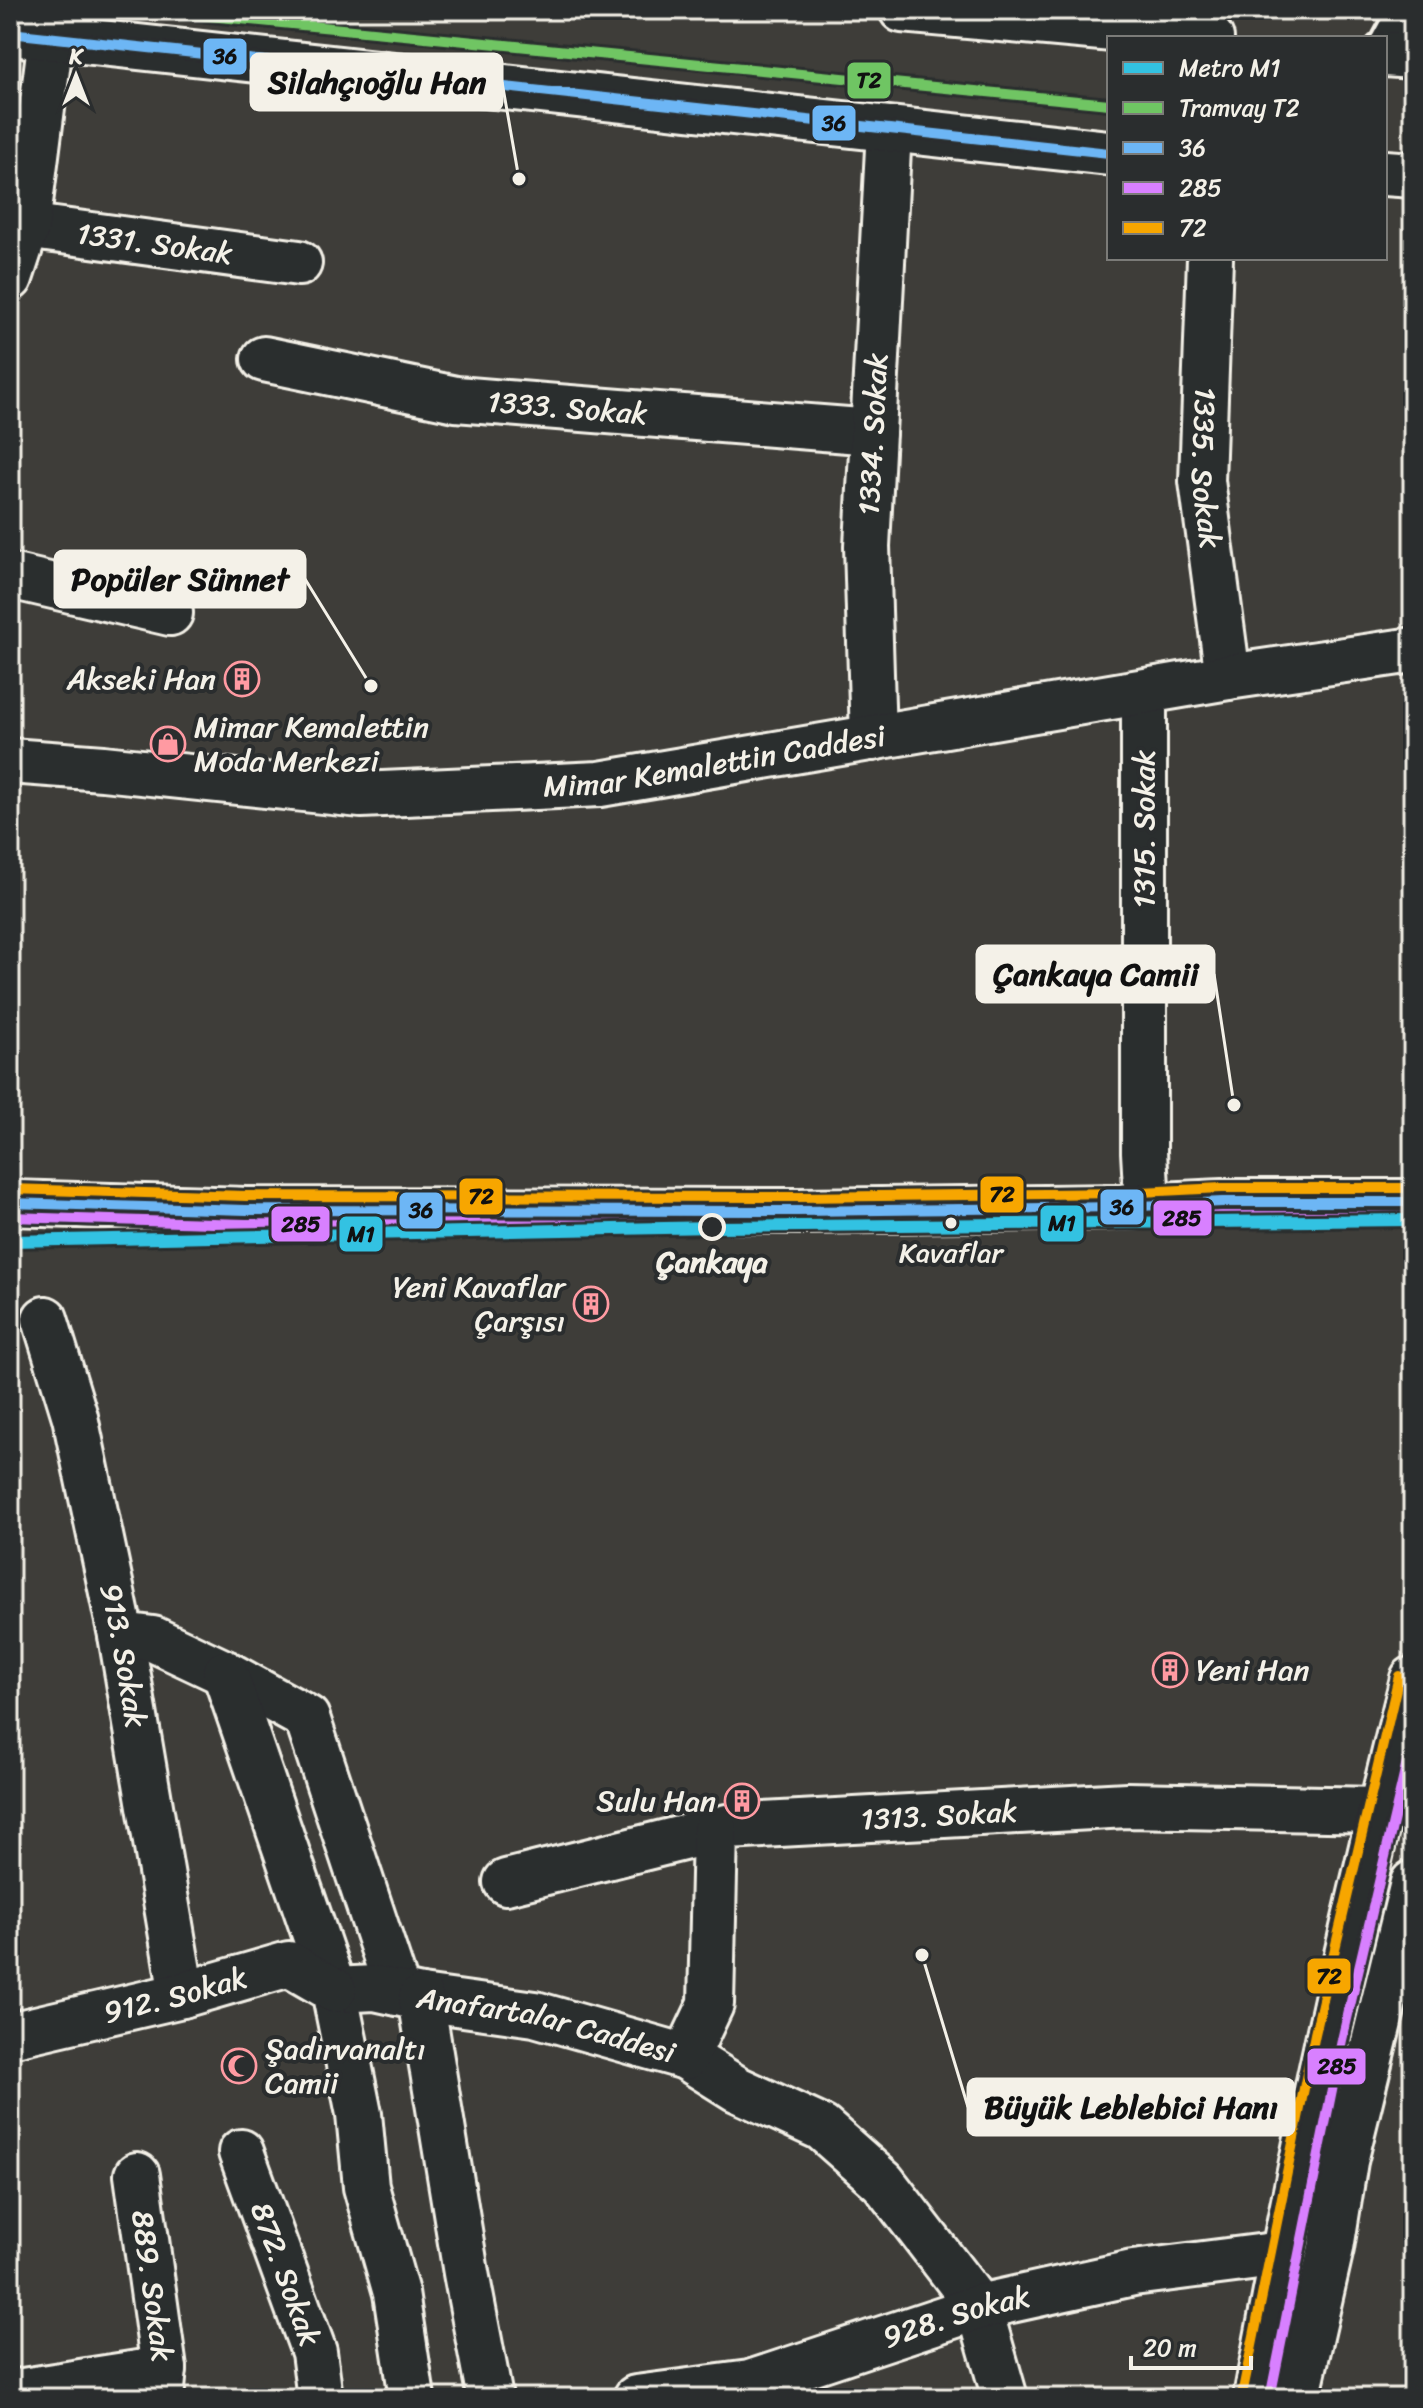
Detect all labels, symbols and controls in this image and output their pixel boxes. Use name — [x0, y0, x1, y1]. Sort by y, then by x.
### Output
north arrow — [36, 36, 116, 116]
legend — [1107, 36, 1387, 260]
text: K — [68, 37, 84, 76]
line badge: 36 — [202, 37, 248, 76]
text: 36 — [212, 37, 237, 76]
text: Metro M1 — [1179, 47, 1281, 89]
callout: Silahçıoğlu Han — [251, 54, 502, 110]
text: Silahçıoğlu Han — [267, 54, 487, 111]
line badge: T2 — [846, 61, 892, 100]
text: T2 — [857, 61, 882, 100]
text: Tramvay T2 — [1179, 87, 1300, 129]
line badge: 36 — [811, 104, 857, 142]
text: 36 — [821, 104, 846, 143]
text: 36 — [1179, 127, 1206, 169]
text: 285 — [1179, 167, 1222, 209]
street label: 1331. Sokak — [73, 206, 236, 281]
text: 72 — [1179, 207, 1207, 249]
street label: 1334. Sokak — [842, 352, 904, 517]
street label: 1333. Sokak — [486, 375, 650, 441]
street label: 1335. Sokak — [1175, 386, 1238, 552]
callout: Popüler Sünnet — [55, 551, 305, 607]
text: Popüler Sünnet — [71, 551, 291, 608]
place label: Akseki Han — [66, 652, 216, 706]
building icon: Akseki Han — [223, 660, 261, 698]
place label: Mimar Kemalettin Moda Merkezi — [194, 700, 429, 788]
street label: Mimar Kemalettin Caddesi — [542, 709, 890, 814]
shop icon: Mimar Kemalettin Moda Merkezi — [149, 725, 187, 763]
street label: 1315. Sokak — [1117, 750, 1171, 908]
callout: Çankaya Camii — [977, 946, 1214, 1002]
text: Çankaya Camii — [992, 946, 1200, 1003]
line badge: 72 — [979, 1175, 1025, 1214]
text: 72 — [989, 1175, 1015, 1214]
line badge: 72 — [458, 1177, 504, 1216]
text: 72 — [468, 1177, 494, 1216]
line badge: 36 — [1099, 1188, 1145, 1226]
text: 36 — [1109, 1188, 1134, 1227]
line badge: 36 — [398, 1191, 444, 1230]
text: 36 — [408, 1191, 433, 1230]
line badge: 285 — [1152, 1199, 1213, 1237]
text: 285 — [1161, 1199, 1202, 1238]
line badge: M1 — [1039, 1204, 1085, 1243]
text: M1 — [1047, 1204, 1076, 1243]
line badge: 285 — [270, 1205, 331, 1243]
text: 285 — [280, 1205, 321, 1244]
marker: Çankaya — [699, 1214, 725, 1240]
line badge: M1 — [338, 1215, 384, 1253]
text: M1 — [346, 1215, 375, 1254]
marker: Kavaflar — [943, 1215, 959, 1231]
place label: Kavaflar — [899, 1228, 1004, 1277]
place label: Çankaya — [655, 1235, 769, 1289]
place label: Yeni Kavaflar Çarşısı — [393, 1260, 567, 1348]
building icon: Yeni Kavaflar Çarşısı — [572, 1285, 610, 1323]
street label: 913. Sokak — [84, 1578, 163, 1732]
place label: Yeni Han — [1196, 1643, 1310, 1697]
building icon: Yeni Han — [1151, 1651, 1189, 1689]
place label: Sulu Han — [596, 1774, 716, 1828]
building icon: Sulu Han — [723, 1782, 761, 1820]
street label: 1313. Sokak — [859, 1784, 1019, 1847]
street label: 912. Sokak — [98, 1950, 254, 2039]
line badge: 72 — [1306, 1957, 1352, 1995]
text: 72 — [1316, 1957, 1342, 1996]
street label: Anafartalar Caddesi — [412, 1971, 683, 2080]
place label: Şadırvanaltı Camii — [265, 2022, 426, 2110]
mosque icon: Şadırvanaltı Camii — [220, 2047, 258, 2085]
line badge: 285 — [1306, 2047, 1367, 2086]
text: 285 — [1316, 2047, 1357, 2086]
callout: Büyük Leblebici Hanı — [968, 2079, 1294, 2135]
text: Büyük Leblebici Hanı — [984, 2079, 1278, 2136]
street label: 872. Sokak — [234, 2194, 337, 2354]
street label: 889. Sokak — [115, 2207, 190, 2365]
street label: 928. Sokak — [875, 2269, 1035, 2364]
scale bar — [1131, 2320, 1251, 2370]
text: 20 m — [1143, 2327, 1197, 2369]

